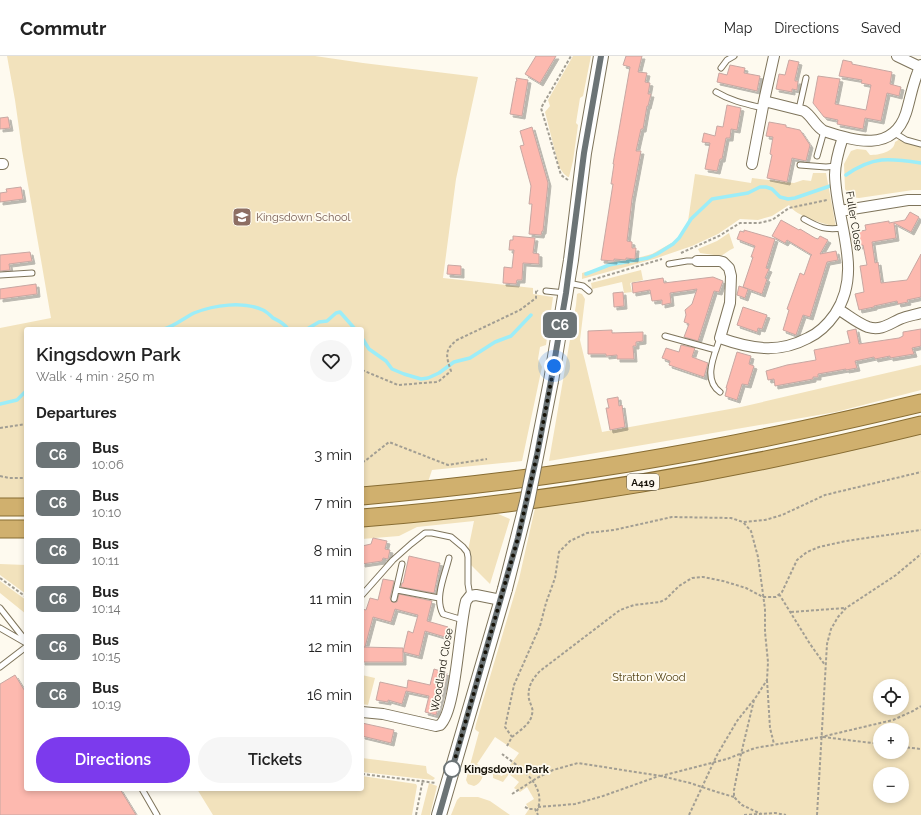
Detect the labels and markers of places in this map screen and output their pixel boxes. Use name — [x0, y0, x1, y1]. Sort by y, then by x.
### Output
school or university icon: Kingsdown School — [231, 206, 253, 228]
place label: Kingsdown School — [256, 211, 351, 224]
marker: Kingsdown Park — [443, 760, 461, 778]
place label: Kingsdown Park — [464, 763, 550, 776]

